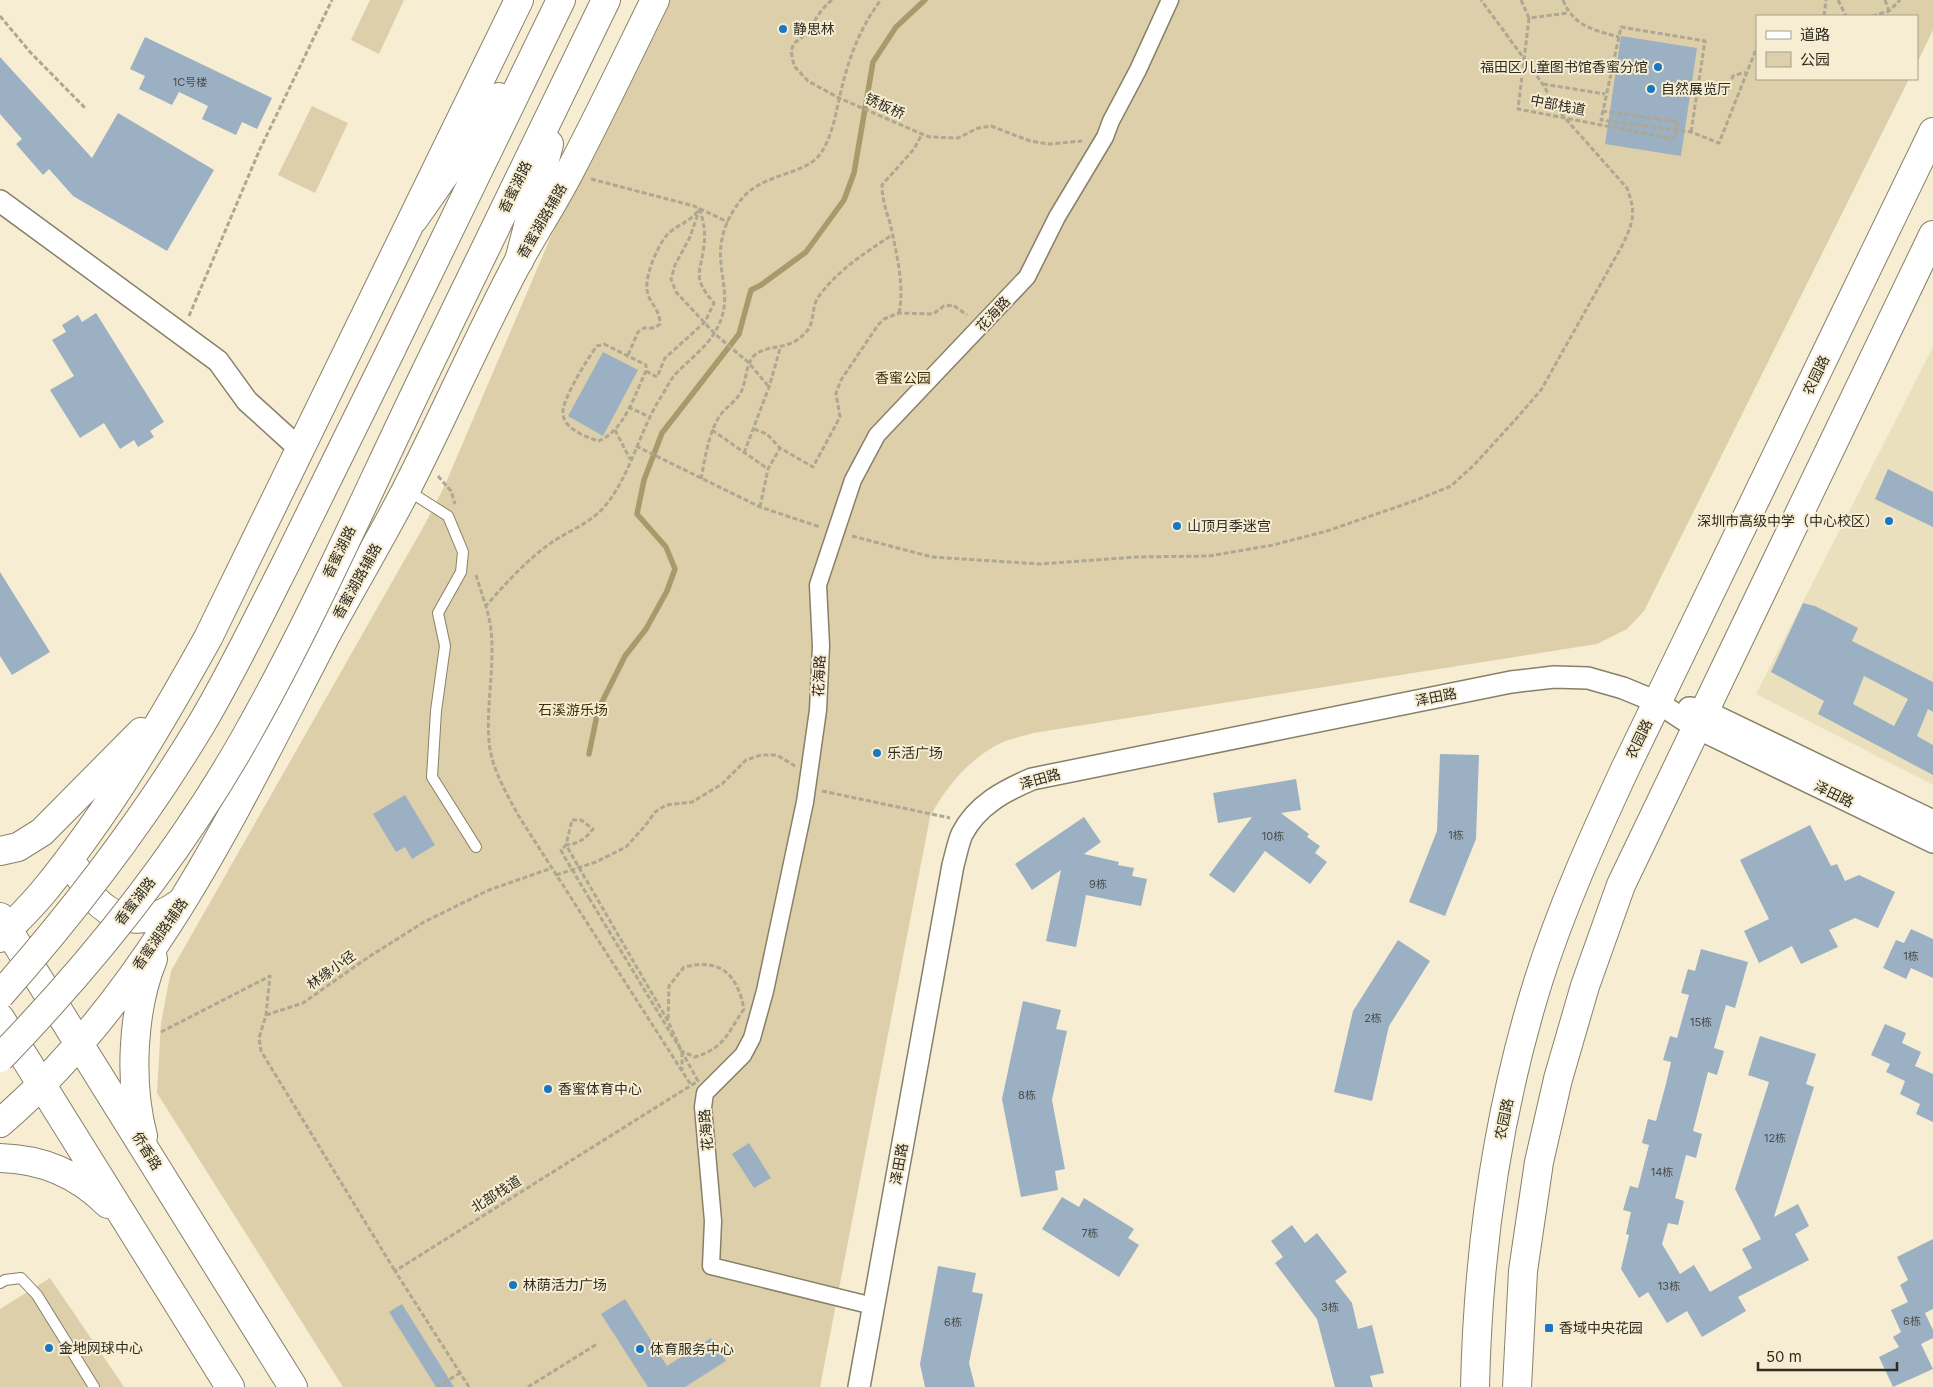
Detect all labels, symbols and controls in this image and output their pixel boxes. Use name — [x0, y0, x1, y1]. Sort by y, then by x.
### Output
legend — [1756, 15, 1918, 80]
place label: 静思林 — [793, 20, 835, 37]
marker: 静思林 — [777, 23, 789, 35]
text: 道路 — [1800, 25, 1830, 44]
text: 公园 — [1800, 50, 1830, 69]
place label: 福田区儿童图书馆香蜜分馆 — [1480, 58, 1648, 75]
marker: 福田区儿童图书馆香蜜分馆 — [1652, 61, 1664, 73]
house number: 1C号楼 — [173, 75, 207, 89]
place label: 自然展览厅 — [1661, 80, 1731, 97]
marker: 自然展览厅 — [1645, 83, 1657, 95]
street label: 锈板桥 — [863, 89, 908, 122]
street label: 中部栈道 — [1529, 91, 1587, 118]
street label: 香蜜湖路 — [495, 158, 534, 216]
street label: 香蜜湖路辅路 — [513, 180, 570, 261]
street label: 花海路 — [972, 293, 1013, 335]
street label: 农园路 — [1799, 352, 1832, 397]
park label: 香蜜公园 — [875, 369, 931, 386]
place label: 深圳市高级中学（中心校区） — [1697, 512, 1879, 529]
marker: 深圳市高级中学（中心校区） — [1883, 515, 1895, 527]
place label: 山顶月季迷宫 — [1187, 517, 1271, 534]
marker: 山顶月季迷宫 — [1171, 520, 1183, 532]
street label: 香蜜湖路 — [319, 523, 358, 581]
street label: 香蜜湖路辅路 — [329, 540, 384, 622]
street label: 花海路 — [809, 655, 828, 697]
street label: 泽田路 — [1414, 684, 1458, 709]
park label: 石溪游乐场 — [538, 701, 608, 718]
street label: 农园路 — [1622, 716, 1655, 761]
place label: 乐活广场 — [887, 744, 943, 761]
marker: 乐活广场 — [871, 747, 883, 759]
street label: 泽田路 — [1017, 765, 1062, 792]
street label: 泽田路 — [1812, 777, 1857, 810]
house number: 1栋 — [1448, 828, 1464, 842]
house number: 10栋 — [1262, 829, 1284, 843]
street label: 香蜜湖路 — [111, 873, 159, 928]
house number: 9栋 — [1089, 877, 1107, 891]
street label: 香蜜湖路辅路 — [129, 894, 191, 973]
street label: 林缘小径 — [303, 947, 359, 993]
house number: 1栋 — [1903, 949, 1919, 963]
house number: 2栋 — [1364, 1011, 1382, 1025]
house number: 15栋 — [1690, 1015, 1712, 1029]
place label: 香蜜体育中心 — [558, 1080, 642, 1097]
marker: 香蜜体育中心 — [542, 1083, 554, 1095]
house number: 8栋 — [1018, 1088, 1036, 1102]
street label: 农园路 — [1491, 1097, 1516, 1141]
street label: 花海路 — [695, 1108, 716, 1152]
street label: 侨香路 — [129, 1128, 166, 1173]
house number: 12栋 — [1764, 1131, 1786, 1145]
street label: 泽田路 — [886, 1142, 911, 1186]
house number: 14栋 — [1651, 1165, 1673, 1179]
street label: 北部栈道 — [467, 1172, 524, 1216]
house number: 7栋 — [1081, 1226, 1099, 1240]
place label: 林荫活力广场 — [523, 1276, 607, 1293]
marker: 林荫活力广场 — [507, 1279, 519, 1291]
house number: 13栋 — [1658, 1279, 1680, 1293]
house number: 3栋 — [1321, 1300, 1339, 1314]
house number: 6栋 — [1903, 1314, 1921, 1328]
house number: 6栋 — [944, 1315, 962, 1329]
place label: 香域中央花园 — [1559, 1319, 1643, 1336]
marker: 香域中央花园 — [1543, 1322, 1555, 1334]
place label: 金地网球中心 — [59, 1339, 143, 1356]
place label: 体育服务中心 — [650, 1340, 734, 1357]
scale bar — [1758, 1340, 1897, 1372]
marker: 金地网球中心 — [43, 1342, 55, 1354]
marker: 体育服务中心 — [634, 1343, 646, 1355]
text: 50 m — [1766, 1347, 1802, 1366]

